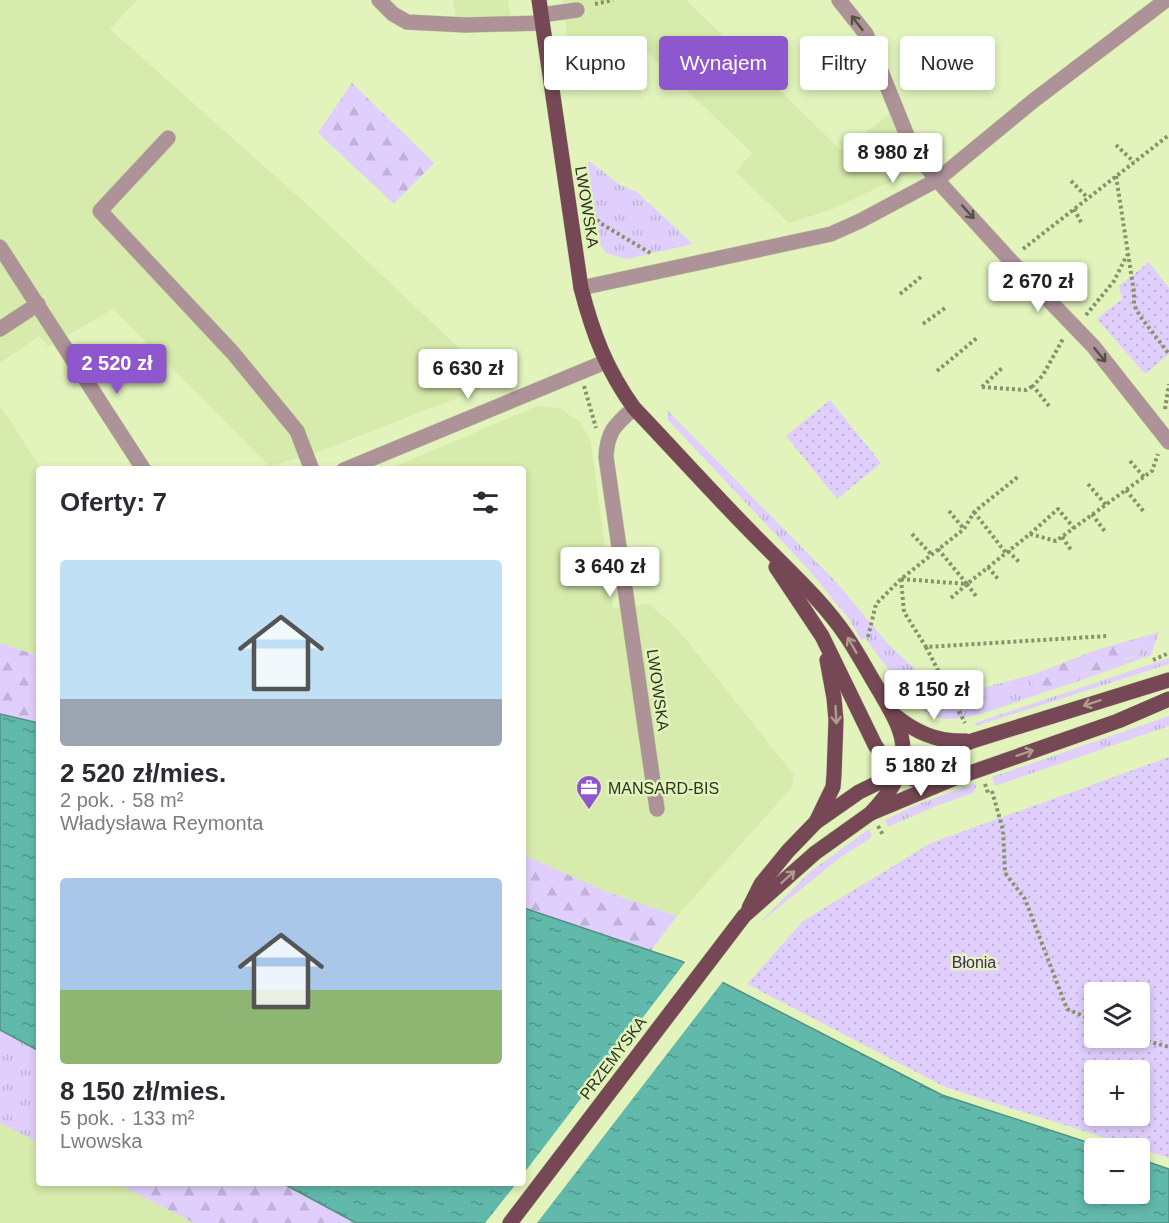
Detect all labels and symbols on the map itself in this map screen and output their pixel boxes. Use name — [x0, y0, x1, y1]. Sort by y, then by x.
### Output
one-way arrow — [851, 15, 864, 31]
pin: 8 980 zł — [831, 133, 955, 184]
street label: LWOWSKA — [572, 165, 602, 249]
one-way arrow — [961, 204, 975, 219]
pin: 2 670 zł — [976, 262, 1100, 313]
pin: 2 520 zł — [55, 344, 179, 395]
one-way arrow — [1094, 347, 1107, 363]
pin: 6 630 zł — [406, 349, 530, 400]
pin: 3 640 zł — [548, 547, 672, 598]
one-way arrow — [846, 637, 858, 654]
street label: LWOWSKA — [644, 648, 672, 732]
pin: 8 150 zł — [872, 670, 996, 721]
one-way arrow — [1083, 698, 1102, 709]
one-way arrow — [830, 704, 841, 724]
pin: 5 180 zł — [859, 746, 983, 797]
one-way arrow — [1015, 747, 1034, 758]
office icon: MANSARD-BIS — [574, 773, 604, 811]
place label: MANSARD-BIS — [608, 780, 719, 797]
one-way arrow — [780, 870, 795, 884]
park label: Błonia — [952, 954, 996, 971]
street label: PRZEMYSKA — [577, 1013, 650, 1103]

